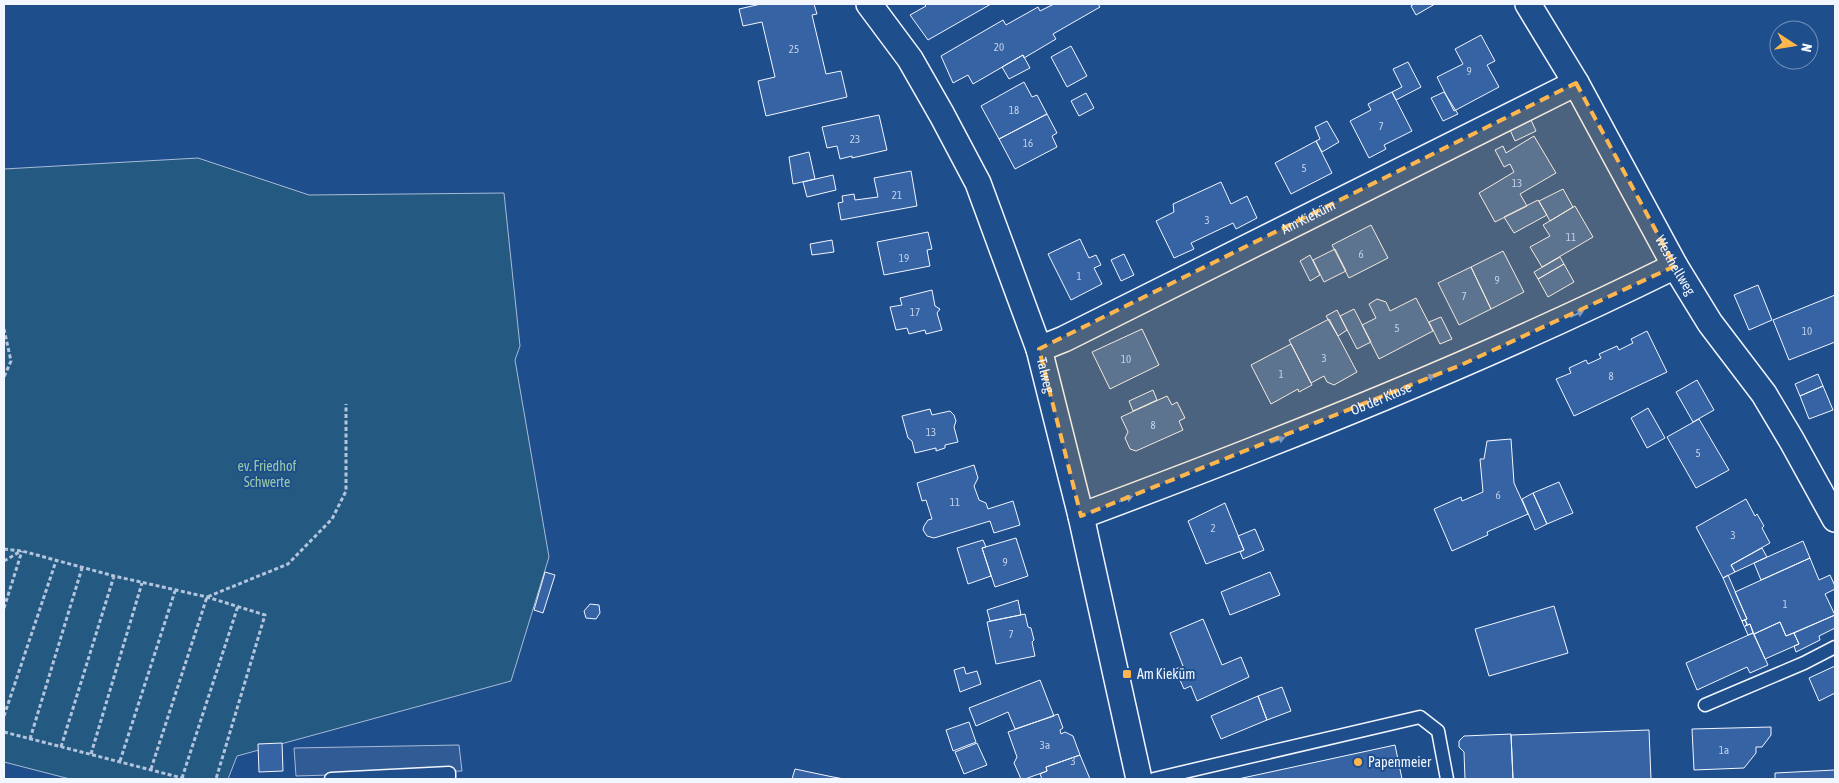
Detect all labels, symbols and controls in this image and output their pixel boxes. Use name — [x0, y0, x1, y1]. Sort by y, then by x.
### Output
north arrow — [1769, 20, 1819, 70]
house number: 20 — [994, 41, 1004, 53]
text: N — [1798, 42, 1815, 53]
house number: 25 — [789, 43, 799, 55]
house number: 9 — [1466, 65, 1472, 77]
house number: 18 — [1009, 104, 1019, 116]
house number: 7 — [1378, 120, 1384, 132]
house number: 23 — [850, 133, 860, 145]
house number: 16 — [1023, 137, 1033, 149]
house number: 5 — [1301, 162, 1307, 174]
house number: 13 — [1512, 177, 1522, 189]
house number: 21 — [892, 189, 902, 201]
street label: Am Kieküm — [1279, 197, 1338, 237]
house number: 3 — [1204, 214, 1210, 226]
house number: 11 — [1566, 231, 1576, 243]
street label: Westhellweg — [1652, 233, 1699, 298]
house number: 6 — [1358, 248, 1364, 260]
house number: 19 — [899, 252, 909, 264]
house number: 1 — [1076, 270, 1082, 282]
house number: 9 — [1494, 274, 1500, 286]
house number: 7 — [1461, 290, 1467, 302]
house number: 17 — [910, 306, 920, 318]
one-way arrow — [1570, 309, 1584, 317]
house number: 5 — [1394, 322, 1400, 334]
house number: 10 — [1802, 325, 1812, 337]
house number: 3 — [1321, 352, 1327, 364]
house number: 10 — [1121, 353, 1131, 365]
street label: Talweg — [1033, 356, 1058, 395]
house number: 1 — [1278, 368, 1284, 380]
house number: 8 — [1608, 370, 1614, 382]
one-way arrow — [1421, 374, 1435, 382]
street label: Ob der Kluse — [1348, 379, 1414, 418]
house number: 8 — [1150, 419, 1156, 431]
house number: 13 — [926, 426, 936, 438]
one-way arrow — [1271, 436, 1286, 444]
house number: 5 — [1695, 447, 1701, 459]
park label: ev. Friedhof Schwerte — [238, 458, 297, 490]
house number: 6 — [1495, 489, 1501, 501]
one-way arrow — [1119, 495, 1134, 502]
house number: 11 — [950, 496, 960, 508]
house number: 2 — [1210, 522, 1216, 534]
house number: 3 — [1730, 529, 1736, 541]
house number: 9 — [1002, 556, 1008, 568]
house number: 1 — [1782, 598, 1788, 610]
house number: 7 — [1008, 628, 1014, 640]
place label: Am Kieküm — [1137, 666, 1195, 682]
marker: Am Kieküm — [1121, 668, 1133, 680]
house number: 3a — [1040, 739, 1050, 751]
house number: 1a — [1719, 744, 1729, 756]
place label: Papenmeier — [1368, 754, 1432, 770]
house number: 3 — [1070, 755, 1076, 767]
marker: Papenmeier — [1352, 756, 1364, 768]

